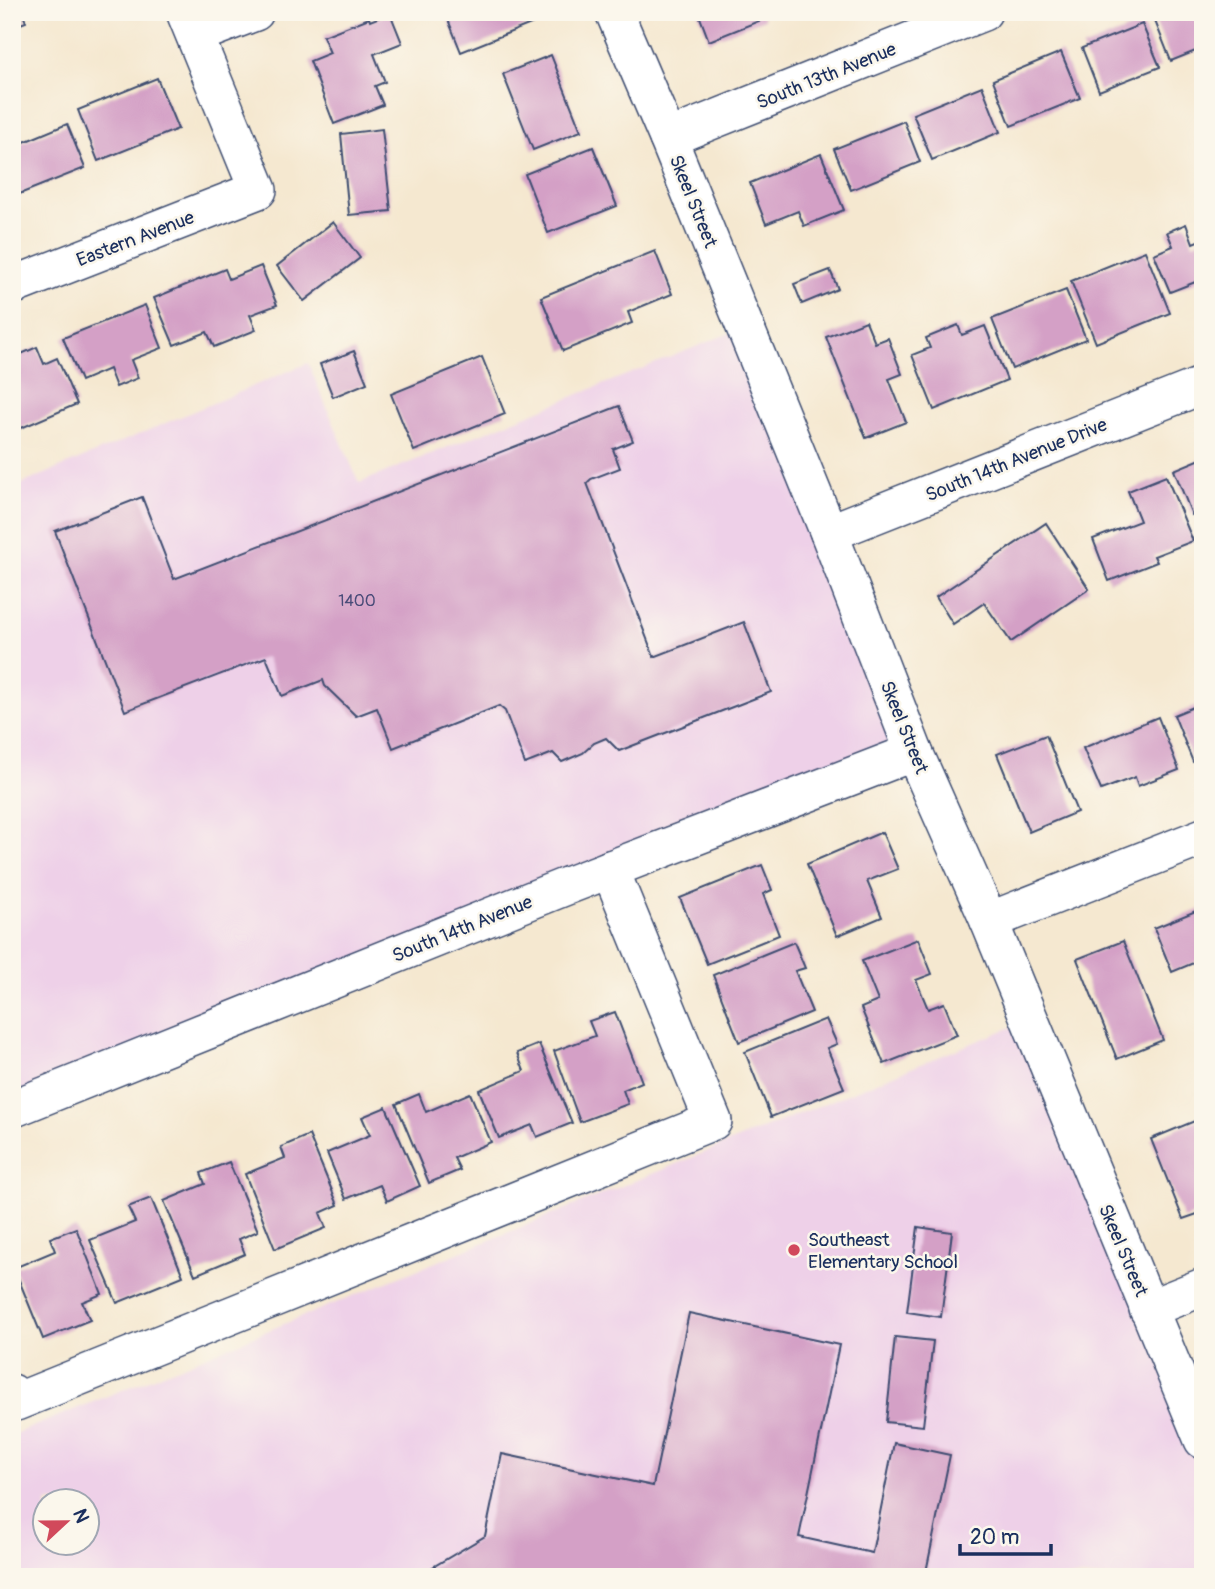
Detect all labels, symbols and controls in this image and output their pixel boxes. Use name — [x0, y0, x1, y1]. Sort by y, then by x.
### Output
street label: South 13th Avenue — [753, 37, 900, 115]
street label: Skeel Street — [664, 151, 723, 252]
street label: Eastern Avenue — [73, 205, 198, 272]
street label: South 14th Avenue Drive — [922, 412, 1111, 507]
house number: 1400 — [338, 591, 376, 611]
street label: Skeel Street — [875, 677, 934, 778]
street label: South 14th Avenue — [389, 890, 537, 968]
street label: Skeel Street — [1093, 1201, 1153, 1300]
place label: Southeast Elementary School — [808, 1228, 958, 1274]
marker: Southeast Elementary School — [786, 1242, 802, 1258]
north arrow — [32, 1488, 102, 1558]
text: N — [67, 1506, 94, 1527]
scale bar — [960, 1512, 1050, 1556]
text: 20 m — [970, 1524, 1019, 1551]

